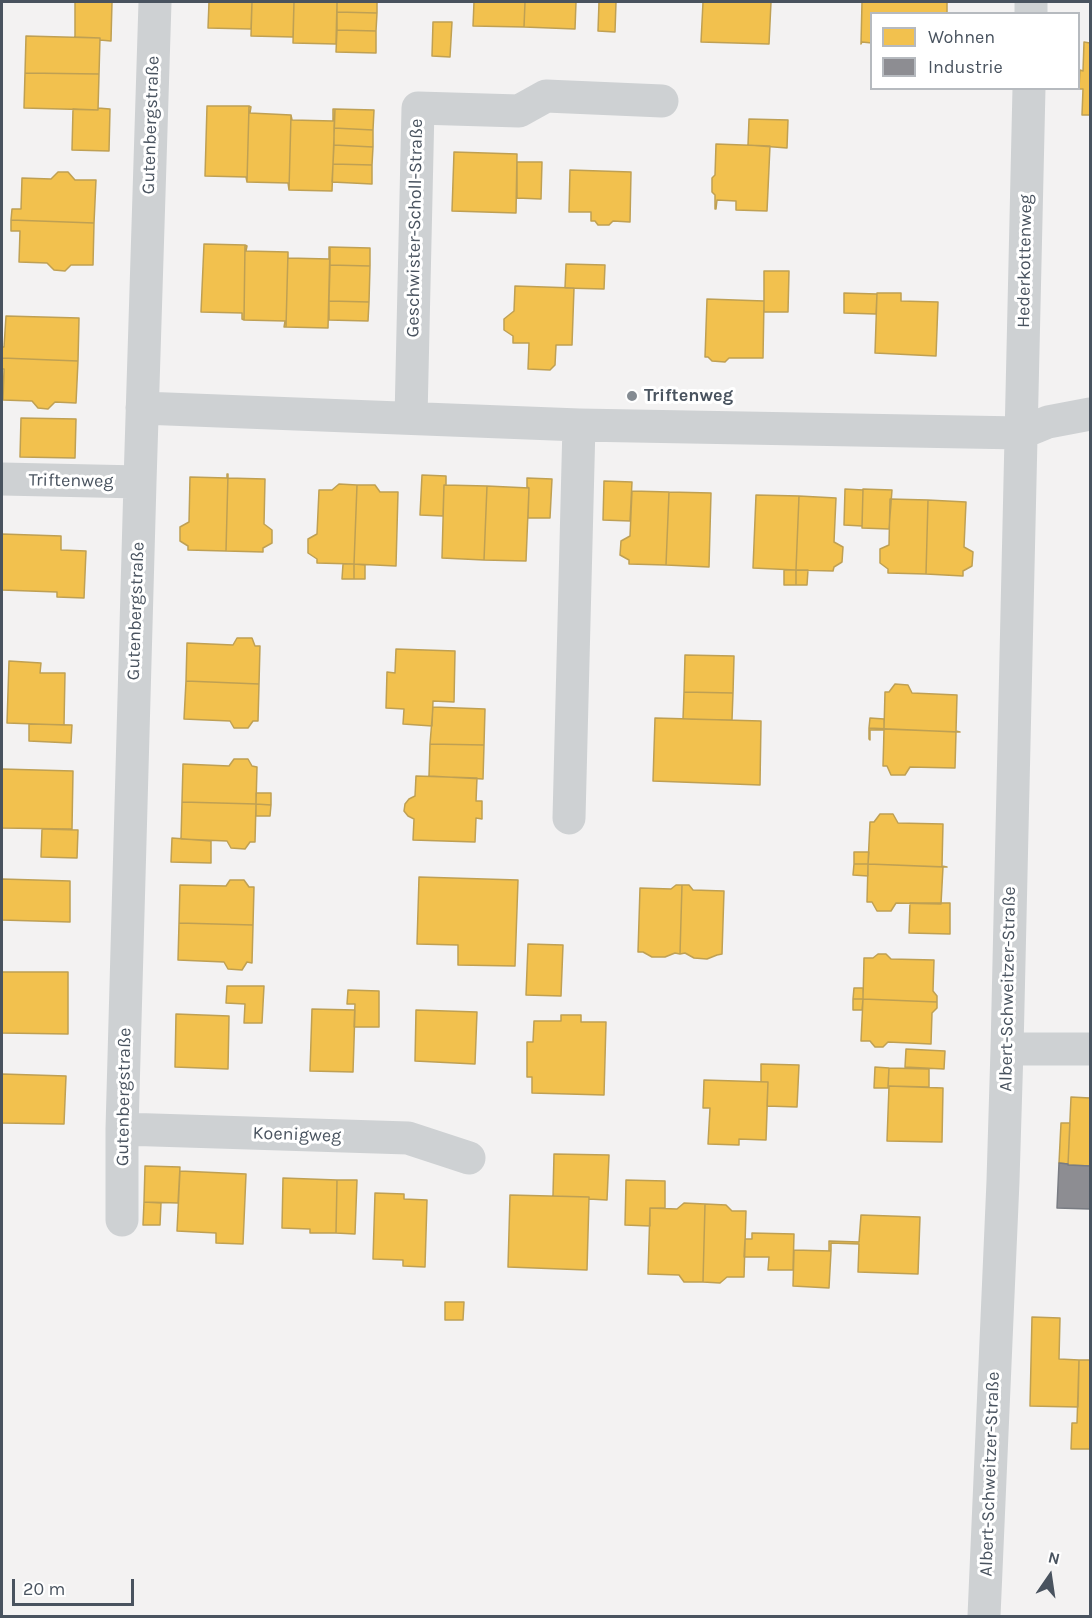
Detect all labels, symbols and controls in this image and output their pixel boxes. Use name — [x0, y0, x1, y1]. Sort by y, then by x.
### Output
legend — [870, 12, 1080, 90]
text: Wohnen — [928, 26, 995, 48]
street label: Gutenbergstraße — [138, 55, 164, 195]
text: Industrie — [928, 56, 1003, 78]
street label: Geschwister-Scholl-Straße — [402, 119, 428, 337]
street label: Hederkottenweg — [1013, 194, 1037, 328]
place label: Triftenweg — [644, 385, 733, 407]
marker: Triftenweg — [625, 389, 639, 403]
street label: Triftenweg — [28, 469, 114, 493]
street label: Gutenbergstraße — [123, 541, 149, 681]
street label: Albert-Schweitzer-Straße — [995, 886, 1021, 1092]
street label: Gutenbergstraße — [112, 1028, 136, 1166]
street label: Koenigweg — [252, 1123, 342, 1147]
street label: Albert-Schweitzer-Straße — [976, 1371, 1004, 1577]
north arrow — [1020, 1546, 1080, 1606]
text: N — [1046, 1547, 1062, 1569]
scale bar — [15, 1567, 136, 1605]
text: 20 m — [23, 1578, 65, 1600]

